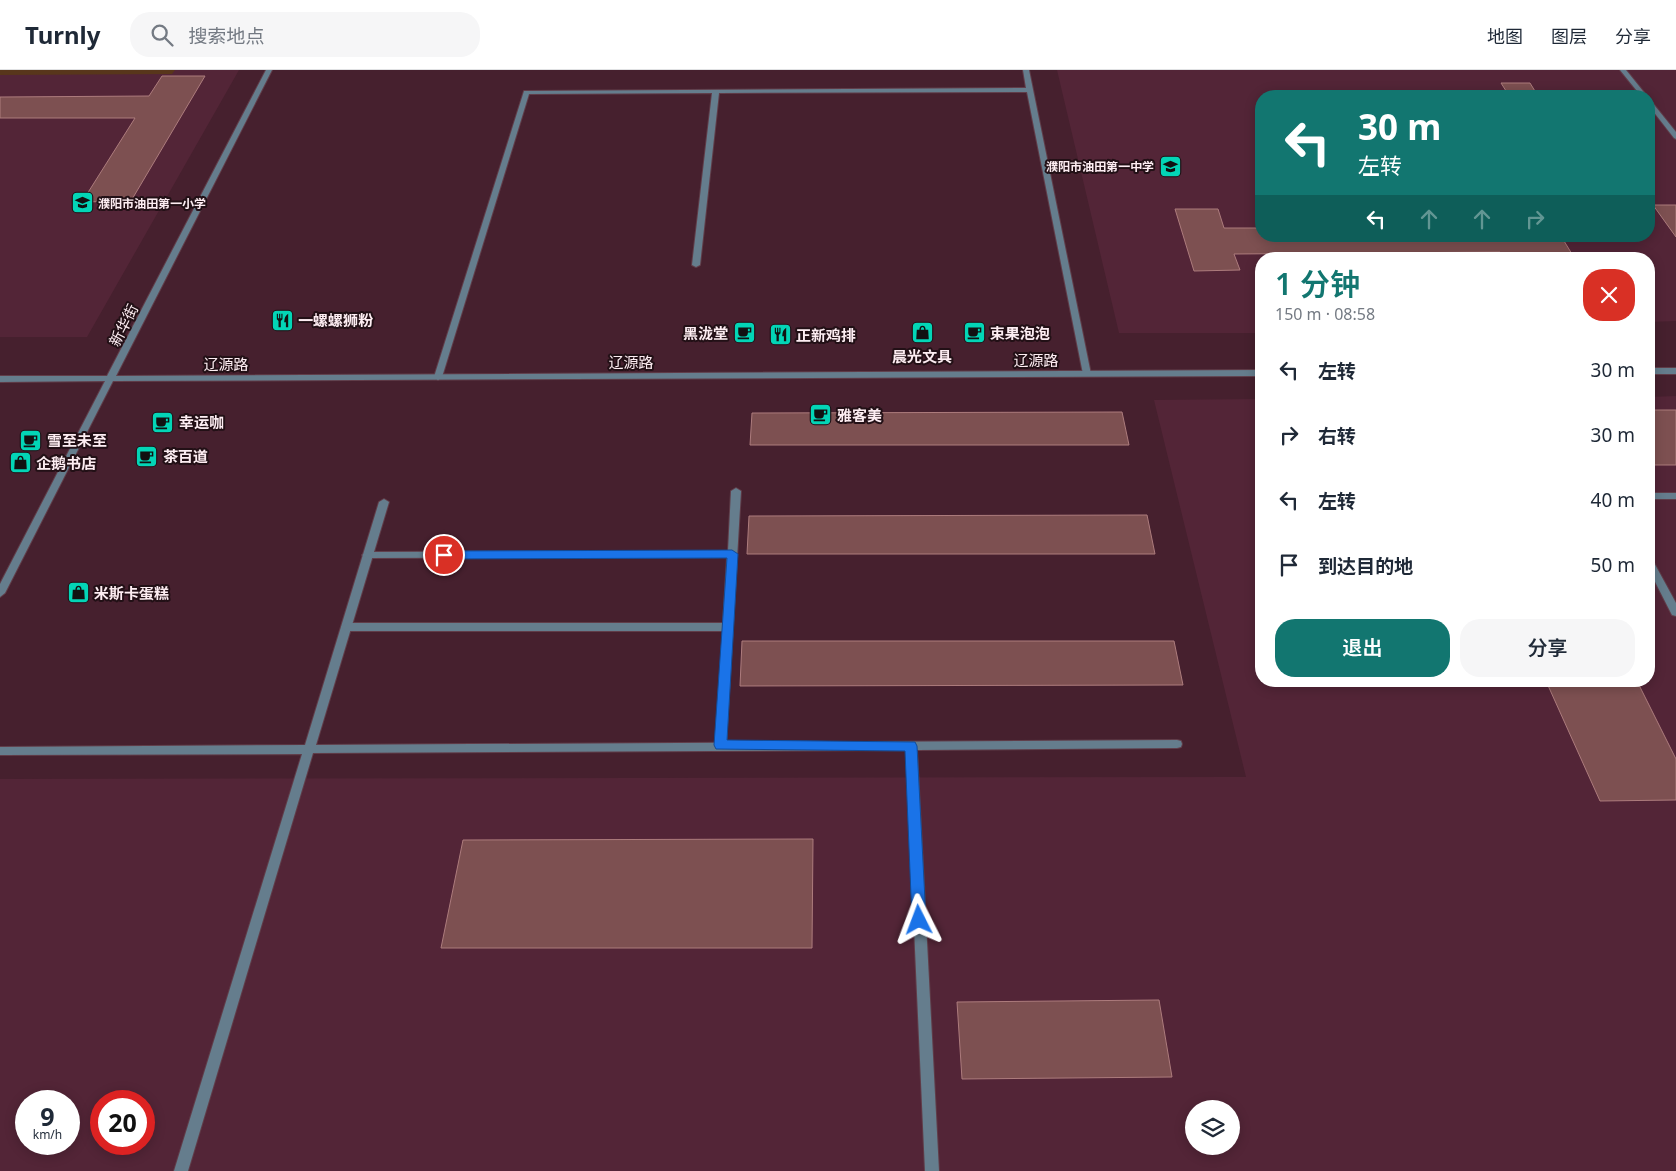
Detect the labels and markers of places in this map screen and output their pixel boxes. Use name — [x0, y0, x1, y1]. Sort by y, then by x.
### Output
school or university icon: 濮阳市油田第一中学 — [1158, 154, 1182, 178]
place label: 濮阳市油田第一中学 — [1046, 158, 1154, 175]
school or university icon: 濮阳市油田第一小学 — [70, 191, 94, 215]
place label: 濮阳市油田第一小学 — [98, 195, 206, 212]
restaurant icon: 一螺螺狮粉 — [270, 308, 294, 332]
place label: 一螺螺狮粉 — [298, 310, 374, 330]
cafe icon: 黑泷堂 — [732, 321, 756, 345]
shop icon: 晨光文具 — [910, 321, 934, 345]
cafe icon: 束果泡泡 — [962, 321, 986, 345]
place label: 黑泷堂 — [683, 323, 728, 343]
restaurant icon: 正新鸡排 — [768, 323, 792, 347]
place label: 束果泡泡 — [990, 323, 1050, 343]
place label: 正新鸡排 — [796, 325, 856, 345]
place label: 晨光文具 — [892, 346, 952, 366]
cafe icon: 雅客美 — [809, 403, 833, 427]
place label: 雅客美 — [837, 405, 882, 425]
cafe icon: 幸运咖 — [151, 410, 175, 434]
place label: 幸运咖 — [179, 412, 224, 432]
cafe icon: 雪至未至 — [19, 428, 43, 452]
place label: 雪至未至 — [47, 430, 107, 450]
cafe icon: 茶百道 — [135, 444, 159, 468]
place label: 茶百道 — [163, 446, 208, 466]
shop icon: 企鹅书店 — [8, 451, 32, 475]
place label: 企鹅书店 — [36, 453, 96, 473]
pin — [423, 534, 465, 576]
shop icon: 米斯卡蛋糕 — [66, 581, 90, 605]
place label: 米斯卡蛋糕 — [94, 583, 169, 603]

